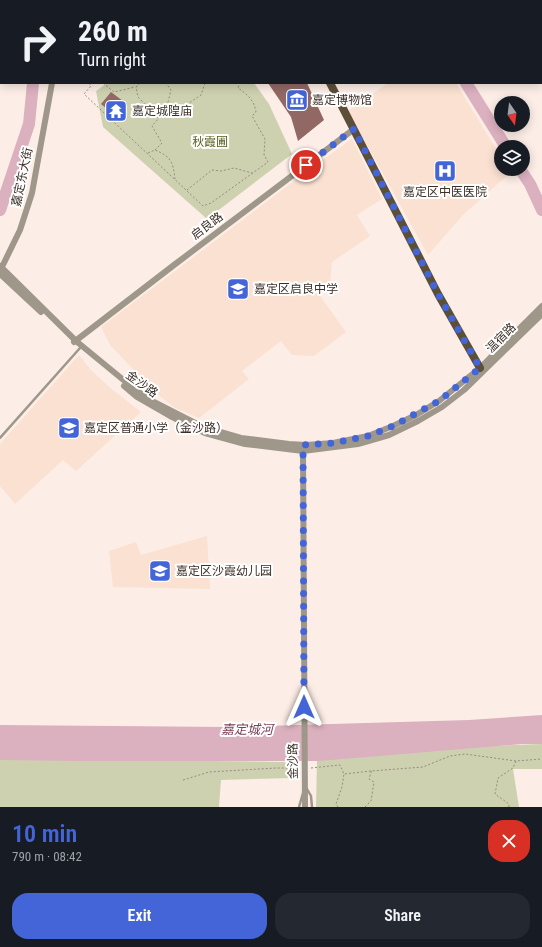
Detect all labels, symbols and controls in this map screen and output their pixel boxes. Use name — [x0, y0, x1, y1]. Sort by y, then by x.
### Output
text: 260 m — [78, 15, 148, 48]
icon: right — [12, 16, 64, 68]
text: Turn right — [78, 49, 146, 70]
museum icon: 嘉定博物馆 — [284, 87, 310, 113]
place label: 嘉定博物馆 — [312, 93, 372, 107]
north arrow — [494, 96, 530, 132]
map controls — [494, 96, 530, 176]
temple icon: 嘉定城隍庙 — [103, 98, 129, 124]
place label: 嘉定城隍庙 — [132, 104, 192, 118]
park label: 秋霞圃 — [192, 135, 228, 149]
button: layers — [494, 140, 530, 176]
street label: 嘉定东大街 — [9, 146, 35, 208]
pin — [289, 148, 323, 182]
icon: arrive — [295, 154, 317, 176]
hospital icon: 嘉定区中医医院 — [432, 158, 458, 184]
place label: 嘉定区中医医院 — [403, 185, 487, 199]
street label: 启良路 — [188, 210, 226, 242]
school or university icon: 嘉定区启良中学 — [225, 276, 251, 302]
place label: 嘉定区启良中学 — [254, 282, 338, 296]
street label: 温宿路 — [483, 320, 519, 356]
street label: 金沙路 — [123, 368, 161, 400]
school or university icon: 嘉定区普通小学（金沙路） — [56, 415, 82, 441]
place label: 嘉定区普通小学（金沙路） — [84, 421, 228, 435]
school or university icon: 嘉定区沙霞幼儿园 — [147, 558, 173, 584]
place label: 嘉定区沙霞幼儿园 — [176, 564, 272, 578]
position arrow — [283, 686, 325, 728]
water label: 嘉定城河 — [221, 722, 276, 737]
street label: 金沙路 — [286, 743, 300, 779]
text: 10 min — [12, 820, 77, 848]
button: close — [488, 820, 530, 862]
text: 790 m · 08:42 — [12, 849, 82, 864]
button: Exit — [12, 893, 267, 939]
button: Share — [275, 893, 530, 939]

